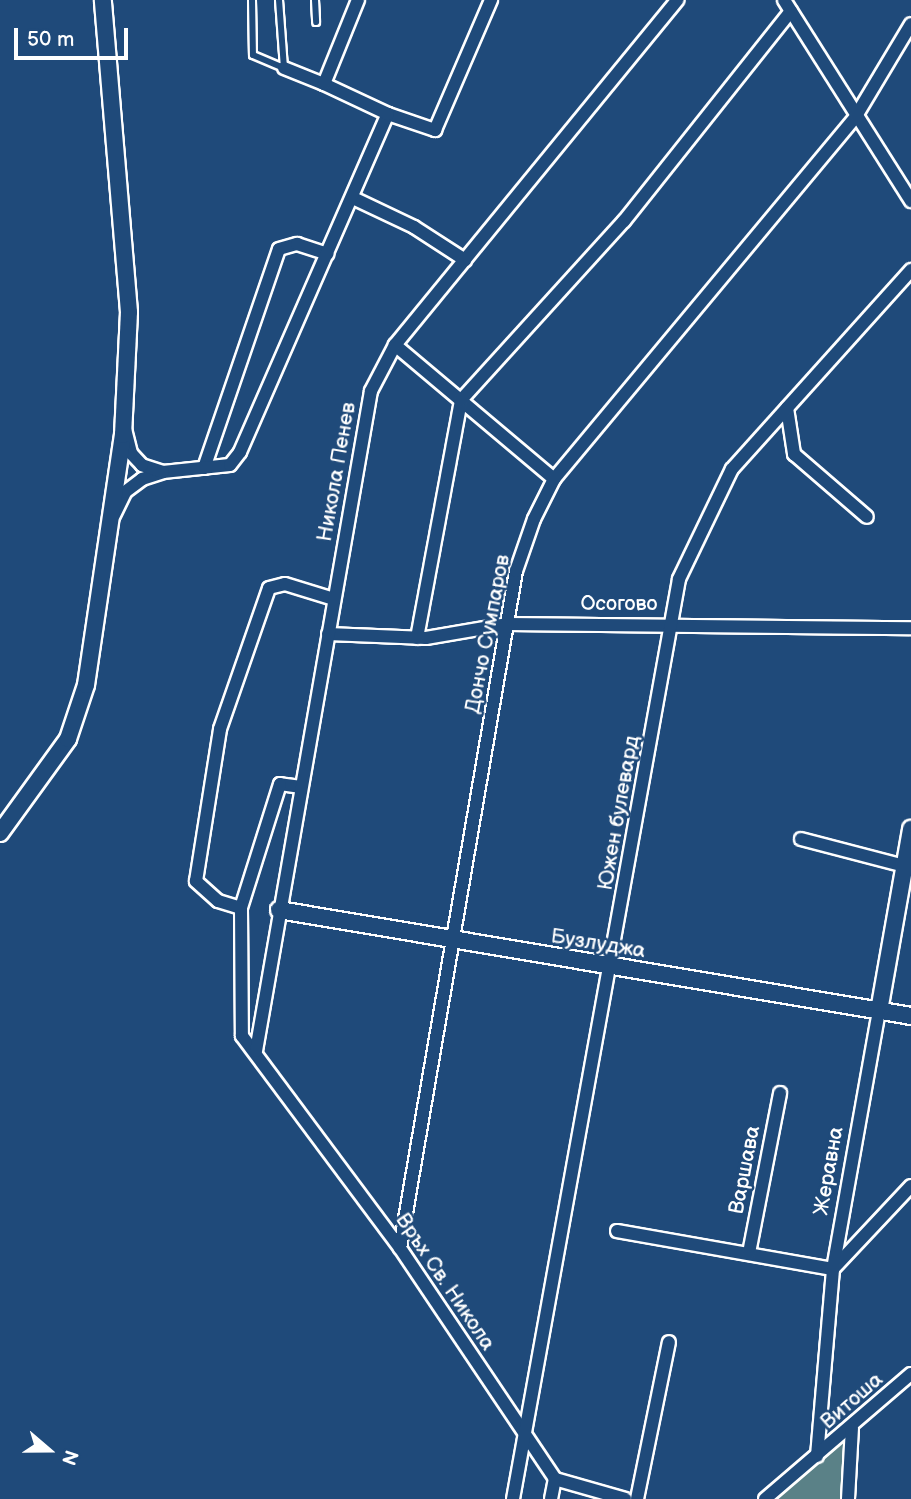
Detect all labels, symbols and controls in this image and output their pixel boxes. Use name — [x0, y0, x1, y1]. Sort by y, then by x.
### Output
scale bar — [18, 14, 131, 58]
text: 50 m — [27, 27, 74, 52]
street label: Никола Пенев — [312, 400, 362, 544]
street label: Дончо Сумпаров — [460, 552, 516, 716]
street label: Осогово — [581, 591, 657, 617]
street label: Южен булевард — [593, 734, 645, 892]
street label: Бузлуджа — [549, 924, 647, 964]
street label: Варшава — [724, 1124, 766, 1216]
street label: Жеравна — [809, 1125, 849, 1217]
street label: Връх Св. Никола — [390, 1209, 500, 1355]
street label: Витоша — [816, 1367, 888, 1435]
north arrow — [14, 1415, 84, 1485]
text: N — [56, 1447, 82, 1468]

